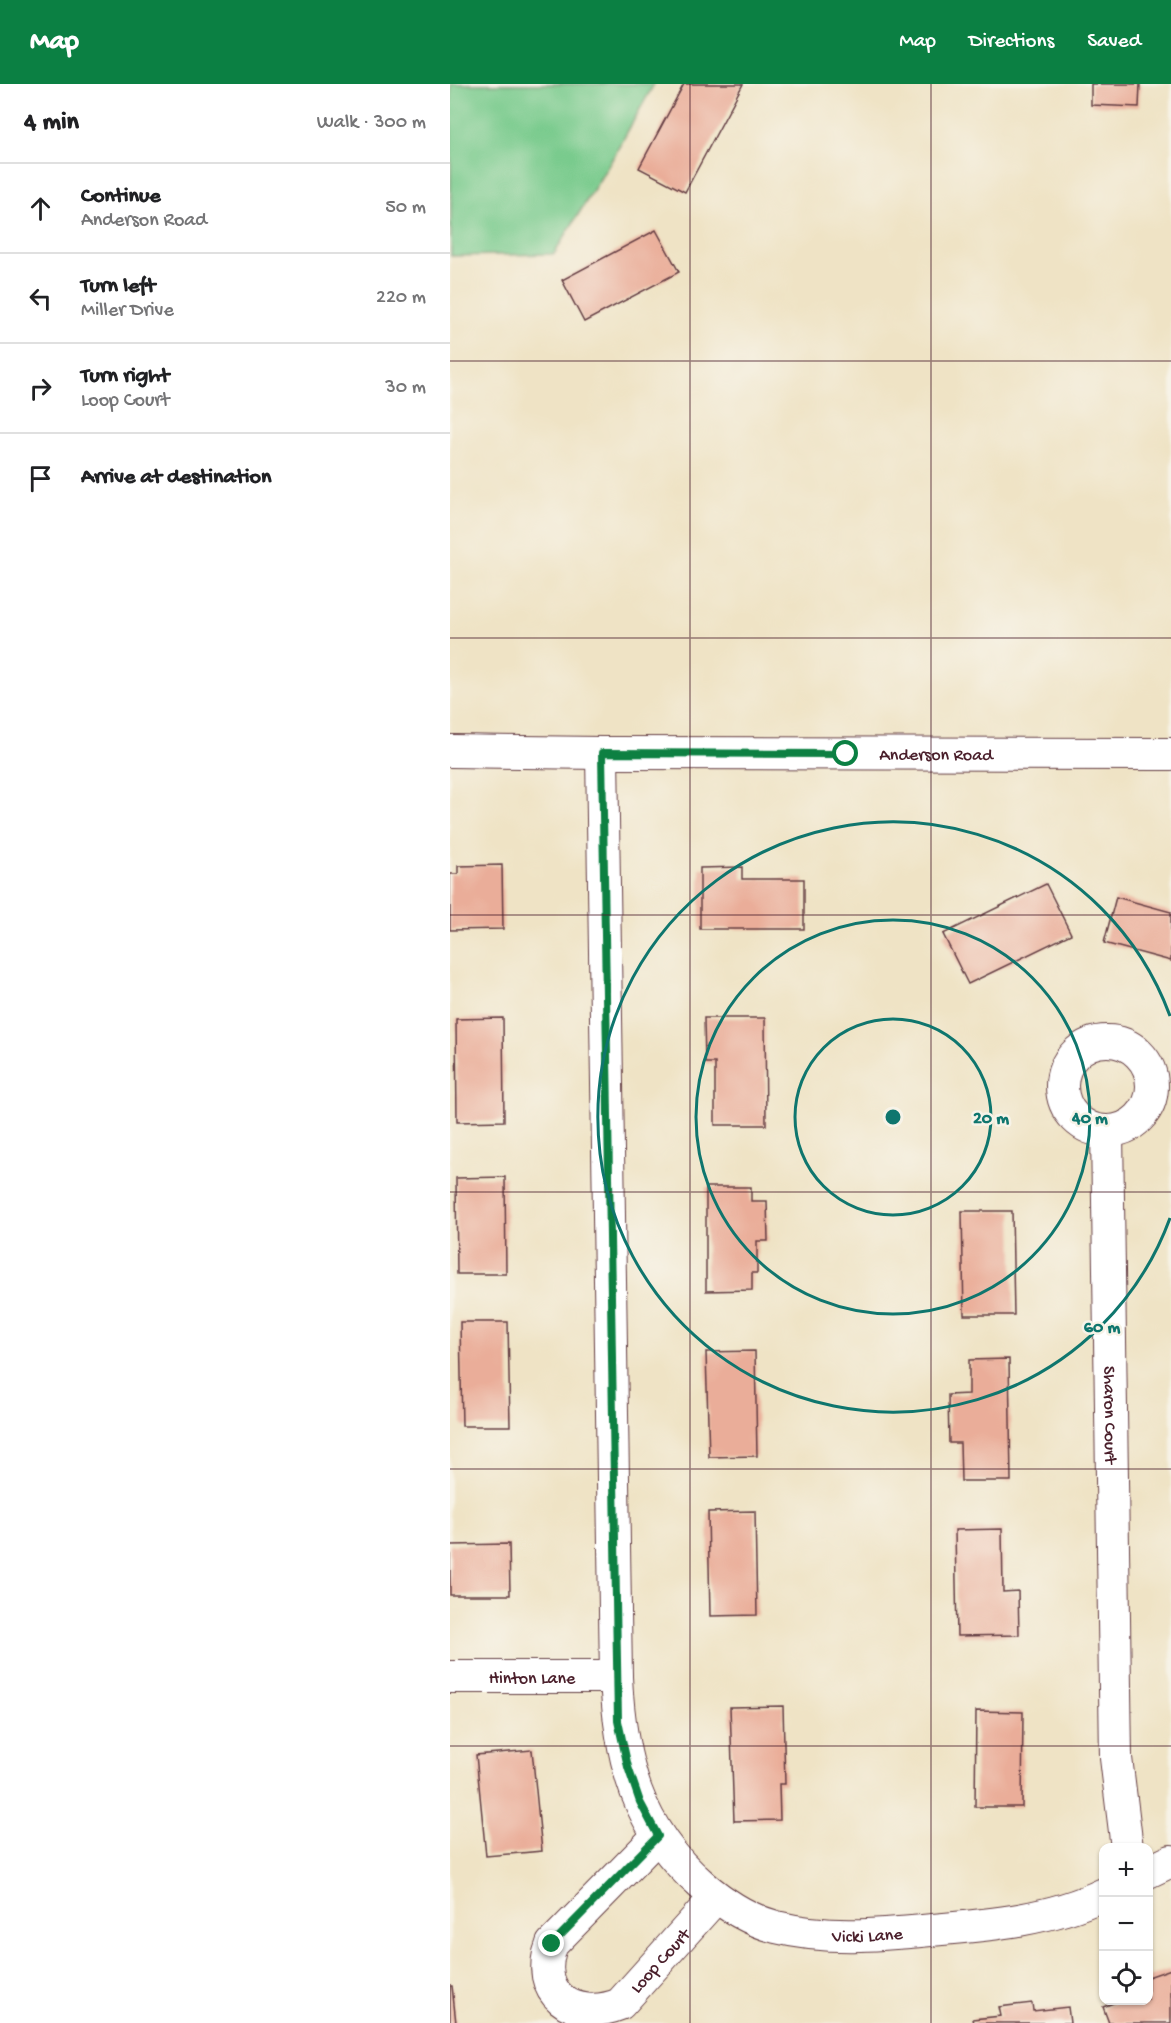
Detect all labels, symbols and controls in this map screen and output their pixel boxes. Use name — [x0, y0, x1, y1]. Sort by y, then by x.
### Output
text: Map — [30, 26, 79, 59]
text: Map — [899, 30, 936, 55]
text: Directions — [969, 30, 1054, 55]
text: Saved — [1087, 30, 1141, 55]
text: 4 min — [24, 108, 79, 139]
text: Walk · 300 m — [317, 112, 426, 135]
text: Continue — [81, 184, 161, 210]
icon: ahead — [24, 192, 57, 225]
text: 50 m — [385, 197, 426, 220]
text: Anderson Road — [81, 210, 207, 233]
text: Turn left — [81, 274, 155, 300]
icon: left — [24, 282, 57, 315]
text: 220 m — [376, 287, 426, 310]
text: Miller Drive — [81, 300, 174, 323]
text: Turn right — [81, 364, 169, 390]
icon: right — [24, 372, 57, 405]
text: 30 m — [385, 377, 426, 400]
text: Loop Court — [81, 390, 170, 413]
icon: arrive — [24, 462, 57, 495]
text: Arrive at destination — [81, 465, 271, 491]
route start — [832, 740, 858, 766]
street label: Anderson Road — [879, 745, 994, 767]
centre of rings — [883, 1107, 903, 1127]
text: 20 m — [973, 1109, 1009, 1130]
text: 40 m — [1071, 1109, 1108, 1130]
text: 60 m — [1084, 1318, 1120, 1339]
street label: Sharon Court — [1097, 1366, 1120, 1466]
street label: Hinton Lane — [489, 1669, 576, 1690]
map controls — [1099, 1843, 1153, 2005]
button: + — [1099, 1843, 1153, 1897]
button: − — [1099, 1897, 1153, 1951]
street label: Loop Court — [627, 1924, 697, 1998]
street label: Vicki Lane — [830, 1925, 904, 1948]
route end — [538, 1930, 564, 1956]
button: locate — [1099, 1951, 1153, 2005]

